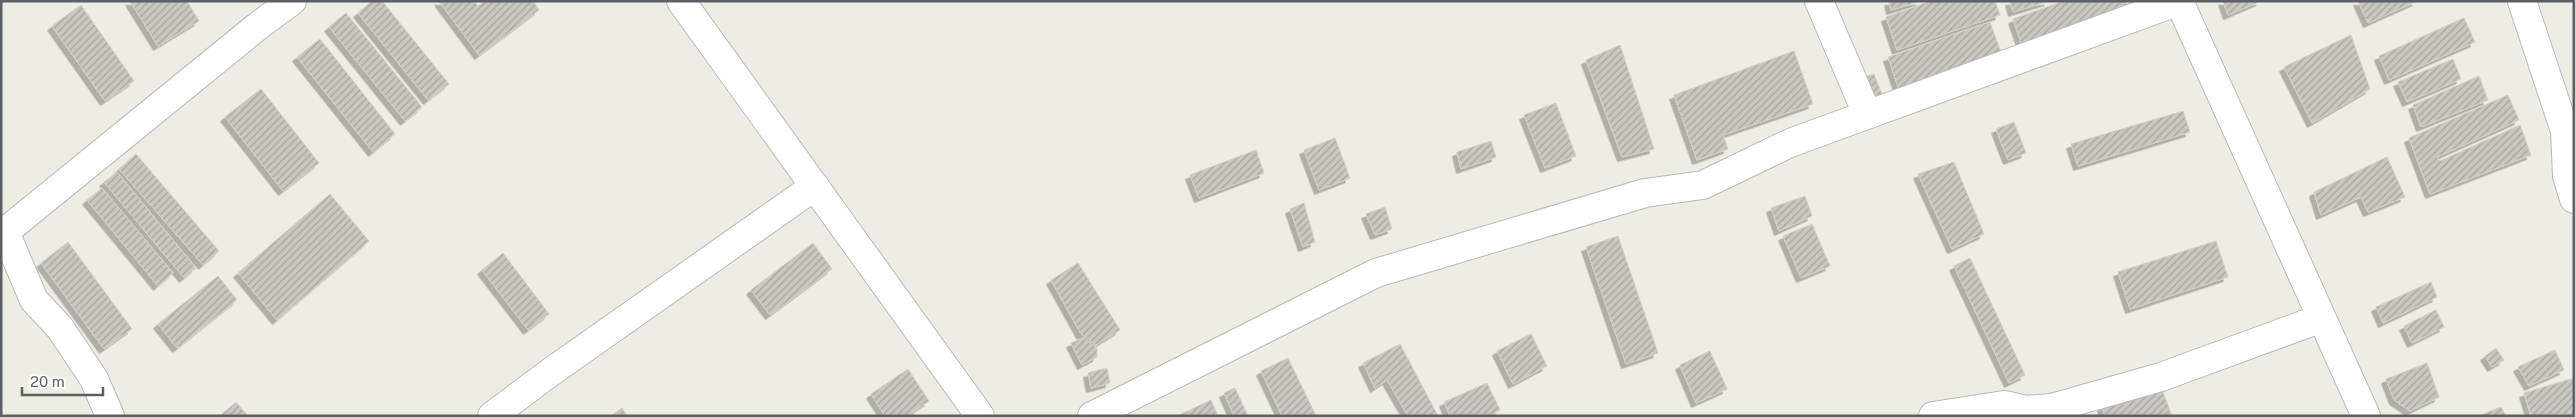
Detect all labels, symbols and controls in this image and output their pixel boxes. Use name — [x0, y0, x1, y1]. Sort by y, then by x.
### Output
scale bar — [22, 364, 104, 396]
text: 20 m — [30, 373, 65, 390]

